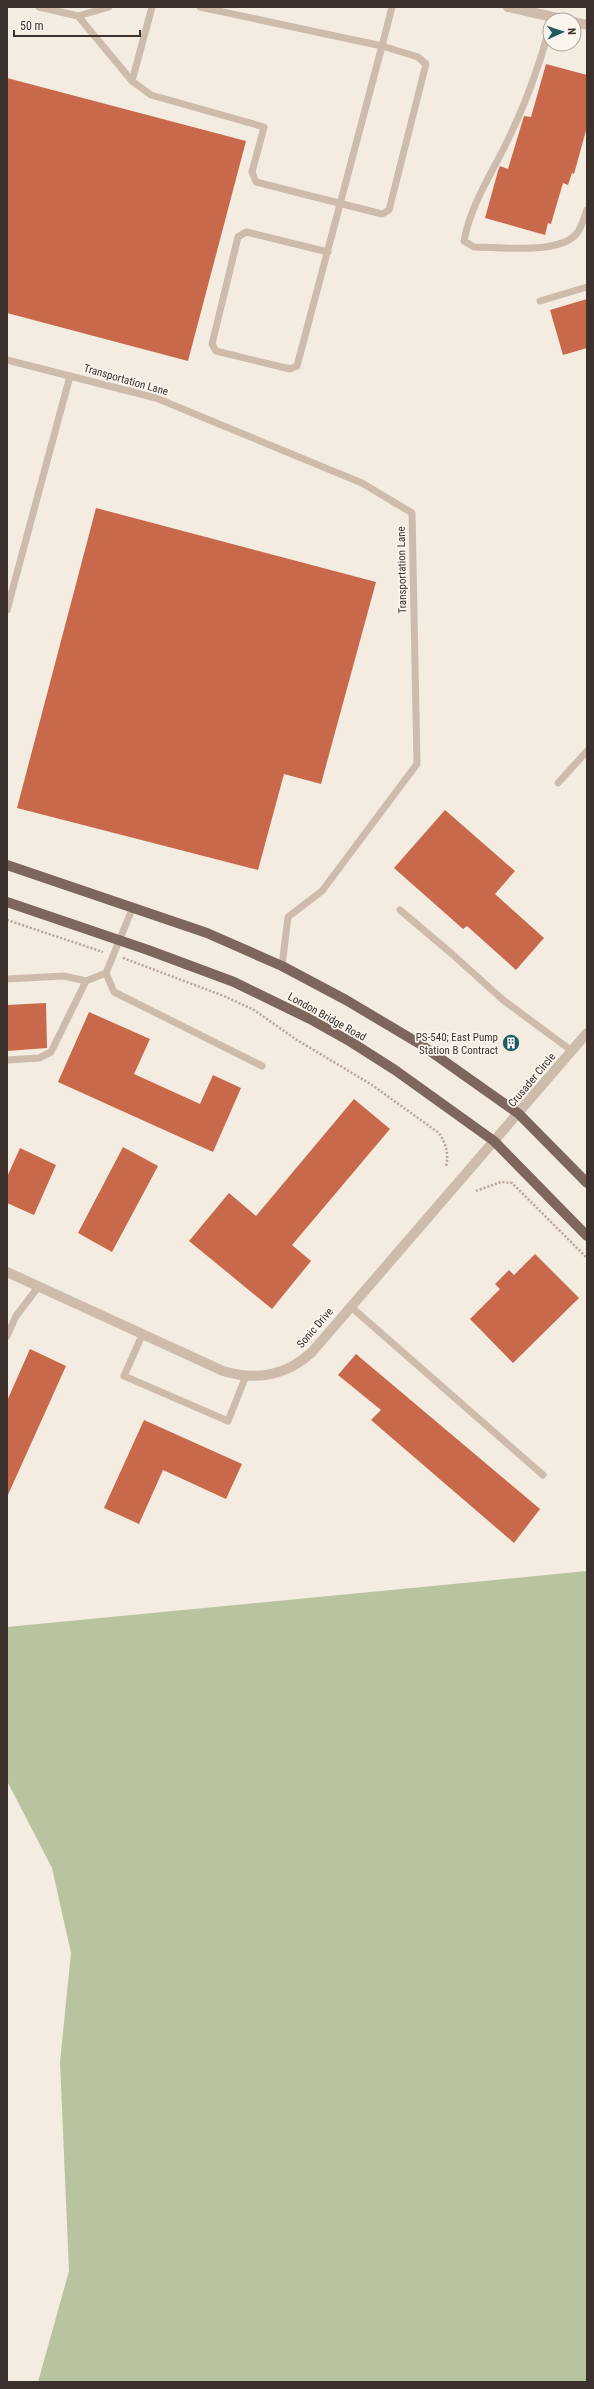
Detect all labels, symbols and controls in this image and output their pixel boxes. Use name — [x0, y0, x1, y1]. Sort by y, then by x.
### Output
scale bar — [14, 12, 140, 38]
north arrow — [542, 12, 582, 52]
text: 50 m — [20, 19, 44, 33]
text: N — [565, 28, 578, 35]
street label: Transportation Lane — [82, 362, 170, 398]
street label: Transportation Lane — [395, 526, 409, 614]
street label: London Bridge Road — [286, 990, 368, 1044]
place label: PS-540; East Pump Station B Contract — [416, 1031, 498, 1057]
building icon: PS-540; East Pump Station B Contract — [501, 1033, 521, 1053]
street label: Crusader Circle — [506, 1050, 558, 1110]
street label: Sonic Drive — [294, 1305, 336, 1351]

